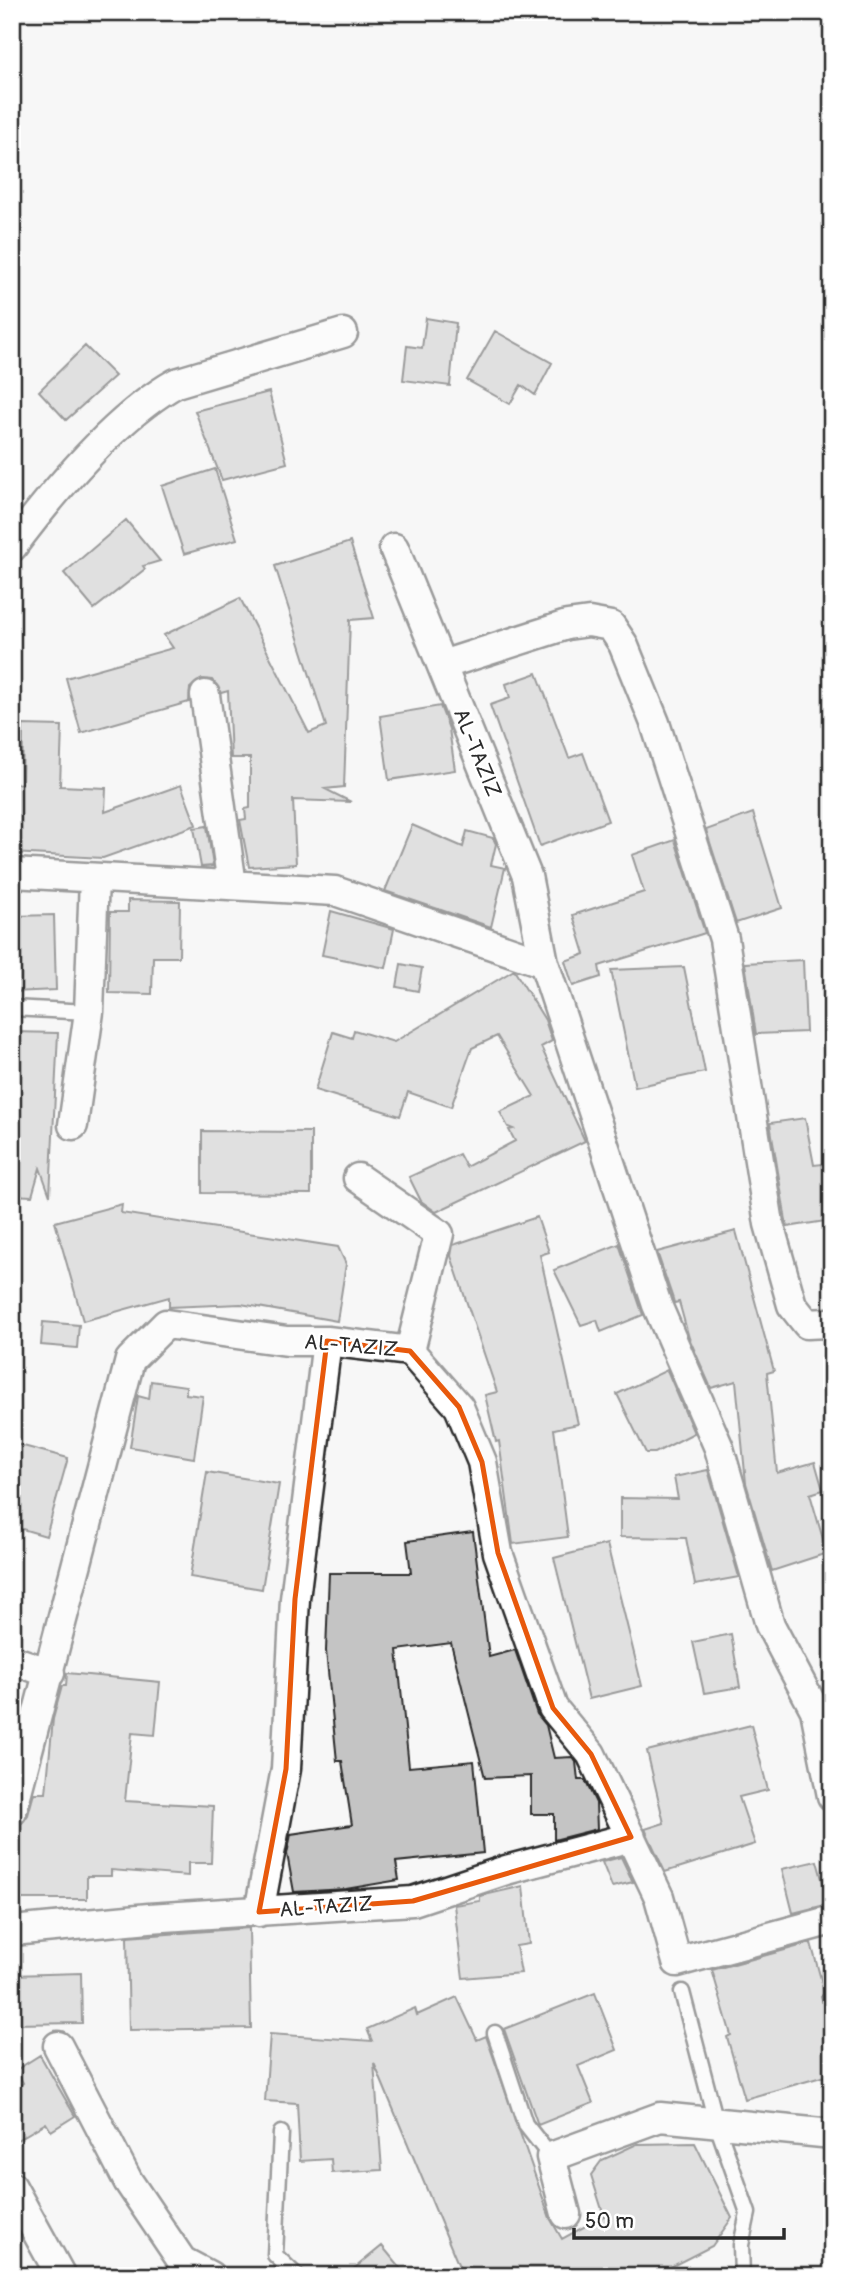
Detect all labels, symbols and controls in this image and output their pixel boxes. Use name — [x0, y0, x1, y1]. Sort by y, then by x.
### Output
street label: AL-TAZIZ — [447, 705, 507, 801]
street label: AL-TAZIZ — [303, 1328, 399, 1364]
street label: AL-TAZIZ — [278, 1890, 374, 1924]
scale bar — [574, 2197, 784, 2241]
text: 50 m — [585, 2208, 634, 2235]

